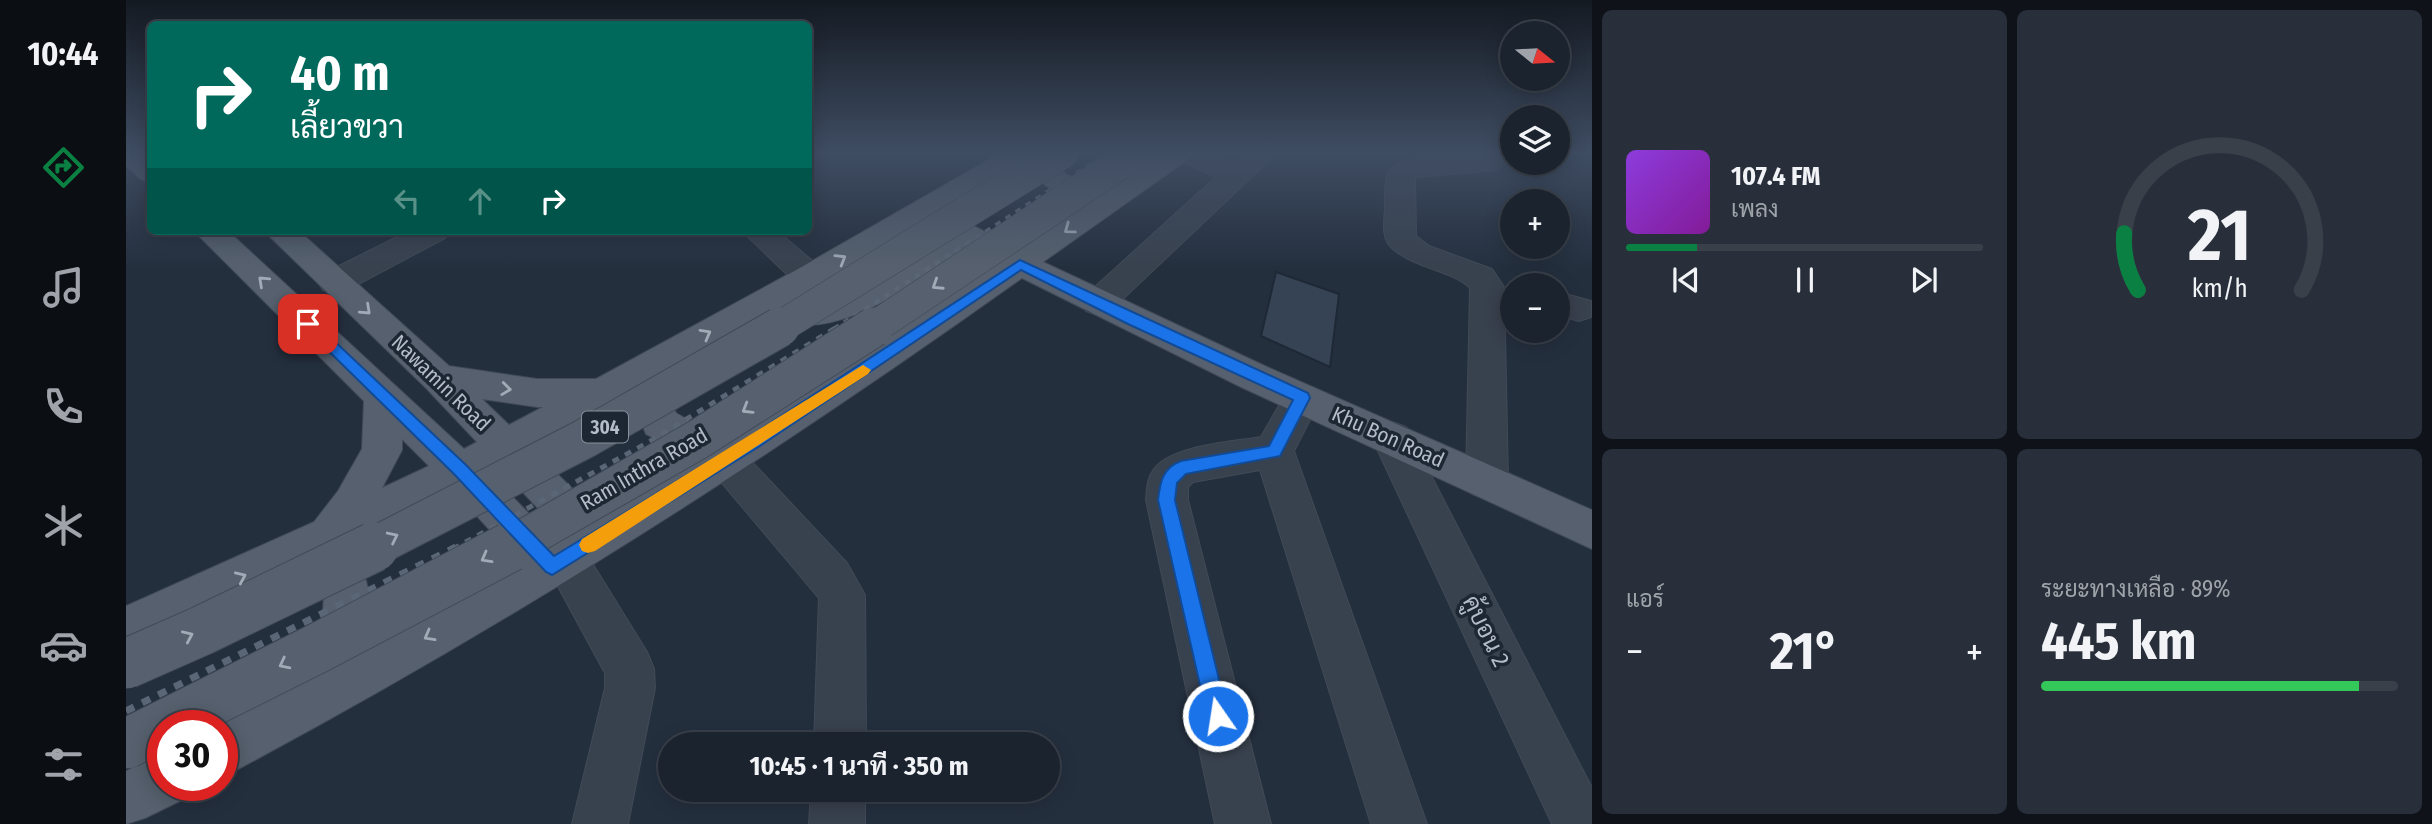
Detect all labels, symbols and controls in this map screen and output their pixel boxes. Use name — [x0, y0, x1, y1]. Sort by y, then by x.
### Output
north arrow — [1500, 21, 1570, 91]
map controls — [1500, 21, 1570, 343]
text: 10:44 — [27, 35, 99, 73]
text: 40 m — [290, 44, 390, 103]
icon: right — [175, 49, 266, 140]
button: layers — [1500, 105, 1570, 175]
text: เลี้ยวขวา — [290, 108, 404, 146]
icon: directions — [39, 143, 88, 192]
text: 107.4 FM — [1731, 161, 1820, 192]
icon: left — [388, 182, 426, 220]
icon: ahead — [461, 182, 499, 220]
icon: right — [534, 182, 572, 220]
button: + — [1500, 189, 1570, 259]
text: 21 — [2187, 193, 2251, 280]
text: เพลง — [1731, 195, 1778, 223]
one-way arrow — [1064, 221, 1077, 233]
one-way arrow — [834, 254, 847, 267]
icon: previous — [1667, 261, 1705, 299]
icon: pause — [1786, 261, 1824, 299]
icon: next — [1905, 261, 1943, 299]
icon: music — [39, 263, 88, 312]
button: − — [1500, 273, 1570, 343]
text: km/h — [2192, 274, 2247, 304]
one-way arrow — [932, 276, 945, 289]
one-way arrow — [258, 277, 271, 289]
pin — [278, 294, 338, 354]
one-way arrow — [358, 302, 371, 315]
icon: arrive — [289, 305, 327, 343]
street label: Nawamin Road — [386, 329, 496, 437]
one-way arrow — [698, 329, 711, 342]
icon: phone — [39, 382, 88, 431]
one-way arrow — [500, 382, 512, 397]
one-way arrow — [741, 400, 754, 413]
street label: Khu Bon Road — [1328, 401, 1448, 473]
road number: 304 — [582, 412, 628, 442]
street label: Ram Inthra Road — [576, 422, 712, 516]
icon: climate — [39, 501, 88, 550]
one-way arrow — [386, 531, 398, 545]
one-way arrow — [480, 550, 493, 563]
one-way arrow — [234, 571, 246, 585]
text: ระยะทางเหลือ · 89% — [2041, 575, 2230, 603]
text: แอร์ — [1626, 585, 1664, 613]
street label: คู้บอน 2 — [1454, 590, 1516, 672]
text: 445 km — [2041, 610, 2196, 673]
text: 21° — [1770, 620, 1839, 683]
icon: car — [39, 621, 88, 670]
one-way arrow — [424, 628, 436, 641]
text: − — [1626, 629, 1643, 675]
text: + — [1966, 629, 1983, 675]
one-way arrow — [181, 630, 194, 644]
one-way arrow — [279, 656, 291, 670]
position arrow — [1181, 679, 1255, 753]
speed limit sign: 30 — [147, 710, 238, 801]
icon: filters — [39, 740, 88, 789]
text: 10:45 · 1 นาที · 350 m — [749, 751, 969, 782]

